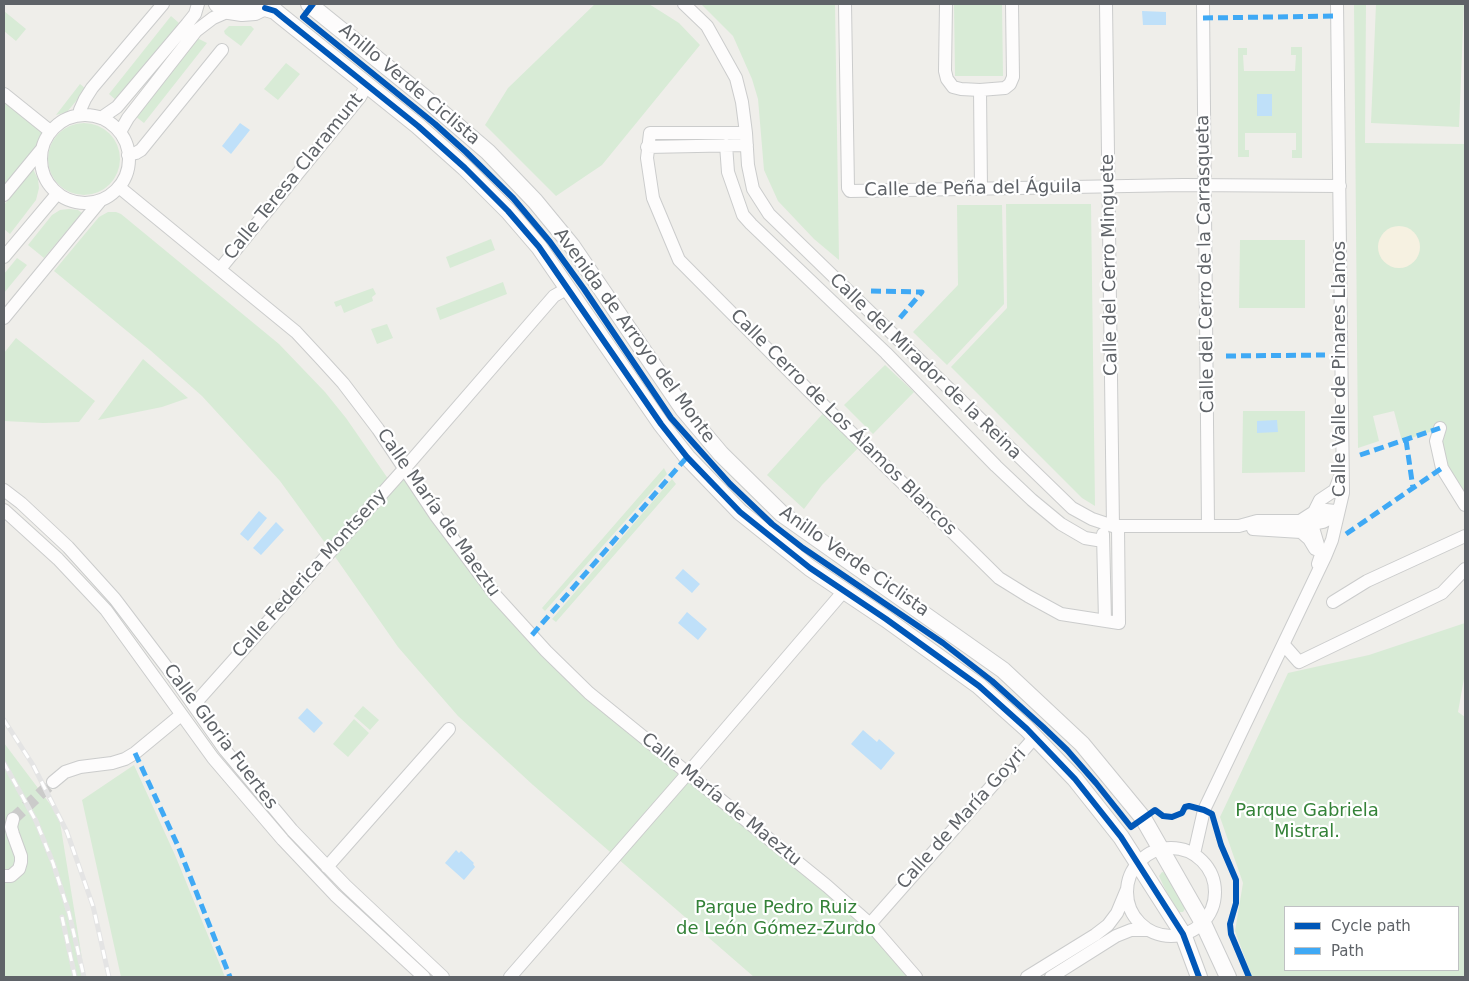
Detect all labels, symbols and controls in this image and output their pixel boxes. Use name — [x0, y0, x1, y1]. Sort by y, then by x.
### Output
street label: Anillo Verde Ciclista — [334, 20, 484, 150]
street label: Calle Teresa Claramunt — [220, 89, 368, 265]
street label: Calle del Cerro de la Carrasqueta — [1193, 115, 1219, 413]
street label: Calle del Cerro Minguete — [1097, 154, 1123, 376]
street label: Calle de Peña del Águila — [864, 176, 1082, 202]
street label: Avenida de Arroyo del Monte — [549, 225, 719, 447]
street label: Calle Valle de Pinares Llanos — [1329, 241, 1351, 497]
street label: Calle del Mirador de la Reina — [825, 270, 1025, 464]
street label: Calle Cerro de Los Álamos Blancos — [725, 305, 961, 541]
street label: Calle María de Maeztu — [372, 425, 504, 601]
street label: Calle Federica Montseny — [228, 485, 392, 663]
street label: Anillo Verde Ciclista — [775, 502, 933, 622]
street label: Calle Gloria Fuertes — [158, 660, 282, 814]
street label: Calle María de Maeztu — [637, 729, 805, 871]
street label: Calle de María Goyri — [893, 744, 1031, 894]
park label: Parque Gabriela Mistral. — [1235, 800, 1379, 842]
park label: Parque Pedro Ruiz de León Gómez-Zurdo — [676, 897, 876, 940]
legend — [1284, 906, 1459, 971]
text: Cycle path — [1331, 917, 1411, 935]
text: Path — [1331, 942, 1364, 960]

